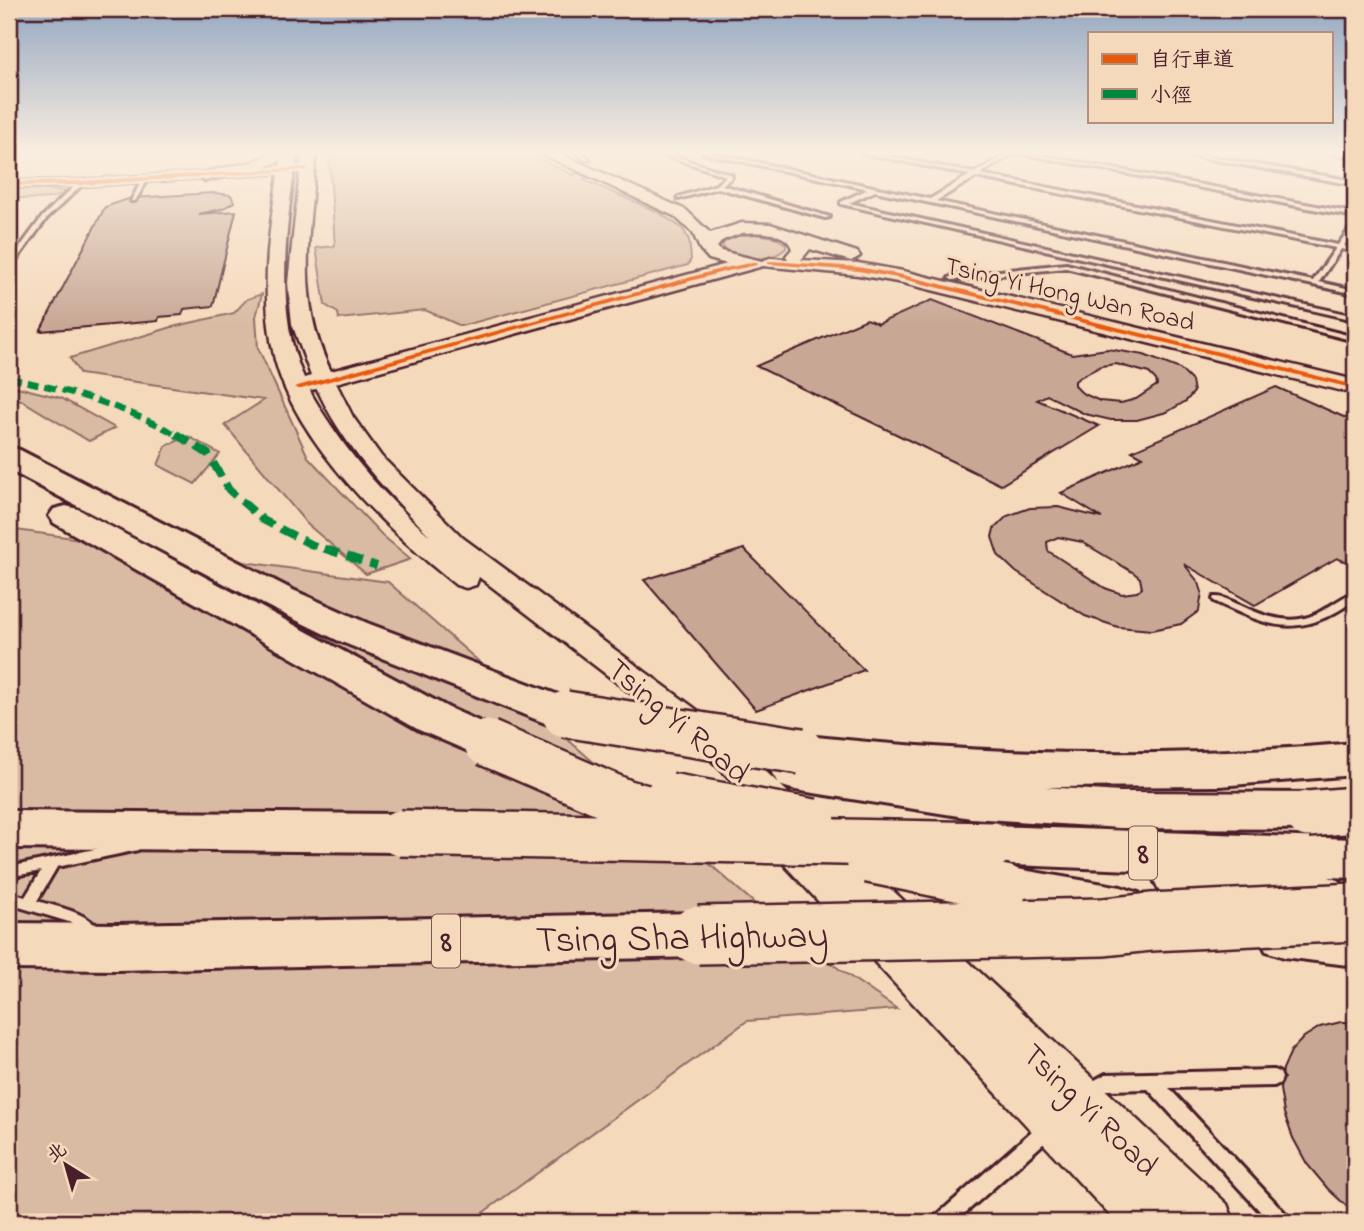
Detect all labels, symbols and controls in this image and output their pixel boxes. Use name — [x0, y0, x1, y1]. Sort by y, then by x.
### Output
legend — [1088, 32, 1332, 122]
text: 自行車道 — [1150, 46, 1234, 76]
text: 小徑 — [1150, 82, 1192, 112]
street label: Tsing Yi Hong Wan Road — [941, 249, 1198, 343]
street label: Tsing Yi Road — [595, 648, 759, 797]
road number: 8 — [1129, 826, 1157, 880]
street label: Tsing Sha Highway — [535, 909, 829, 971]
road number: 8 — [432, 914, 460, 967]
street label: Tsing Yi Road — [1009, 1034, 1168, 1189]
north arrow — [32, 1130, 102, 1200]
text: 北 — [42, 1137, 73, 1170]

